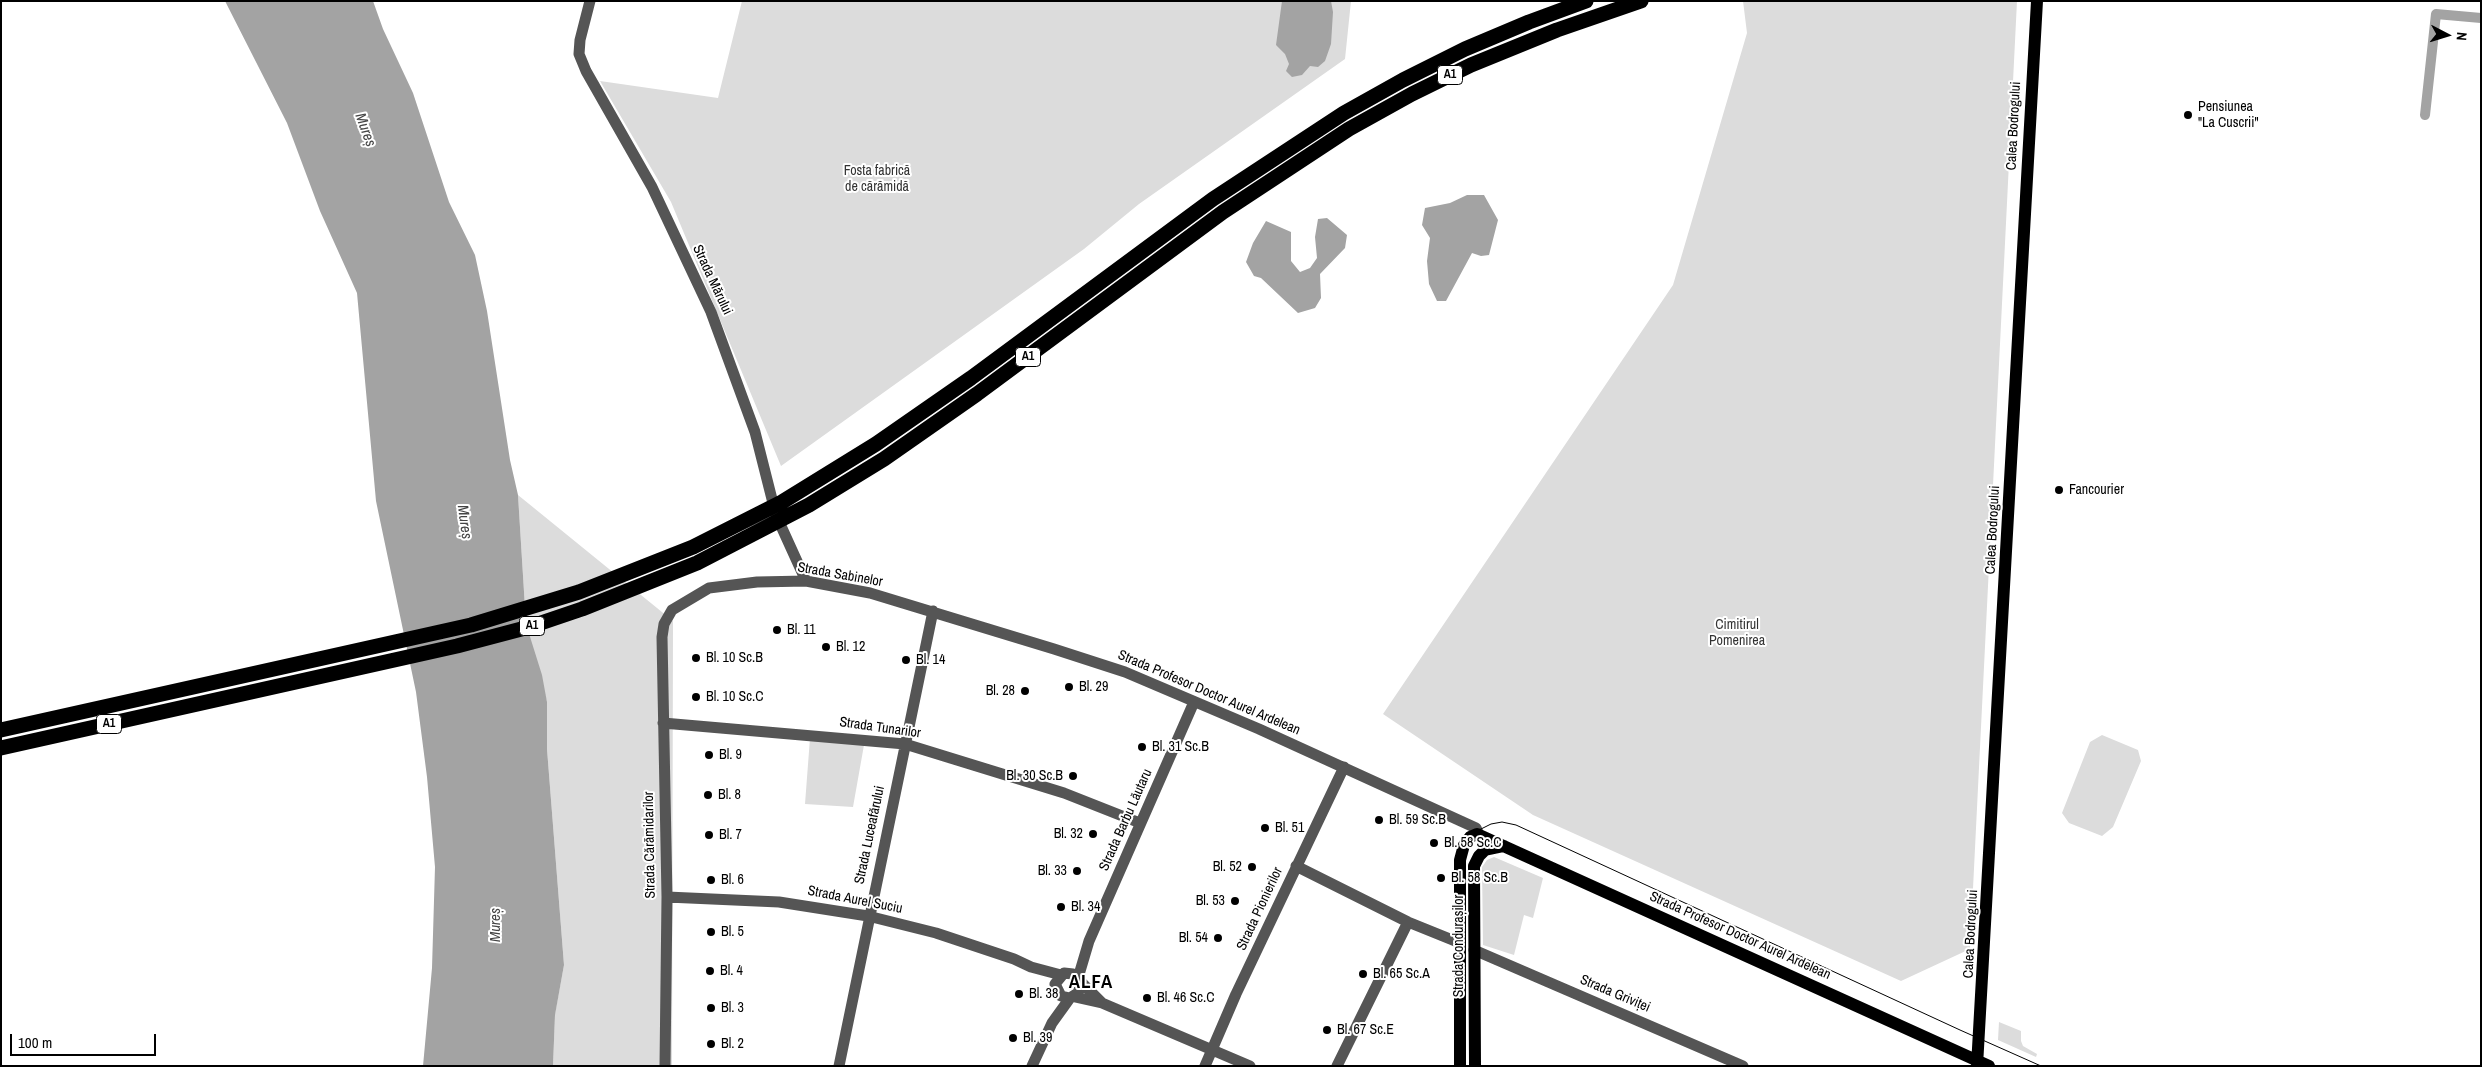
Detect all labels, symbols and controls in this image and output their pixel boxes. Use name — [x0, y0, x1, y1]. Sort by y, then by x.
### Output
north arrow — [2422, 10, 2472, 60]
text: N — [2453, 31, 2471, 41]
road number: A1 — [1438, 66, 1462, 84]
street label: Calea Bodrogului — [2003, 81, 2025, 171]
place label: Pensiunea "La Cuscrii" — [2198, 99, 2258, 132]
marker: Pensiunea "La Cuscrii" — [2182, 109, 2194, 121]
water label: Mureș — [351, 111, 379, 149]
park label: Fosta fabrică de cărămidă — [844, 163, 910, 196]
street label: Strada Mărului — [688, 242, 736, 318]
road number: A1 — [1016, 348, 1040, 367]
place label: Fancourier — [2069, 482, 2124, 498]
marker: Fancourier — [2053, 484, 2065, 496]
street label: Calea Bodrogului — [1982, 485, 2004, 575]
water label: Mureș — [453, 504, 475, 540]
street label: Strada Sabinelor — [796, 559, 884, 591]
road number: A1 — [520, 616, 544, 636]
park label: Cimitirul Pomenirea — [1709, 617, 1765, 650]
place label: Bl. 11 — [787, 622, 816, 638]
marker: Bl. 11 — [771, 624, 783, 636]
place label: Bl. 12 — [836, 639, 865, 655]
marker: Bl. 12 — [820, 641, 832, 653]
street label: Strada Profesor Doctor Aurel Ardelean — [1115, 647, 1303, 739]
place label: Bl. 10 Sc.B — [706, 650, 763, 666]
marker: Bl. 10 Sc.B — [690, 652, 702, 664]
place label: Bl. 14 — [916, 652, 945, 668]
marker: Bl. 14 — [900, 654, 912, 666]
place label: Bl. 29 — [1079, 679, 1108, 695]
marker: Bl. 29 — [1063, 681, 1075, 693]
place label: Bl. 28 — [986, 683, 1015, 699]
marker: Bl. 28 — [1019, 685, 1031, 697]
place label: Bl. 10 Sc.C — [706, 689, 763, 705]
marker: Bl. 10 Sc.C — [690, 691, 702, 703]
road number: A1 — [96, 714, 122, 734]
street label: Strada Tunarilor — [838, 714, 922, 742]
place label: Bl. 31 Sc.B — [1152, 739, 1209, 755]
marker: Bl. 31 Sc.B — [1136, 741, 1148, 753]
place label: Bl. 9 — [719, 747, 742, 763]
marker: Bl. 9 — [703, 749, 715, 761]
street label: Strada Barbu Lăutaru — [1096, 766, 1156, 874]
place label: Bl. 30 Sc.B — [1006, 768, 1063, 784]
marker: Bl. 30 Sc.B — [1067, 770, 1079, 782]
street label: Strada Luceafărului — [851, 784, 889, 886]
place label: Bl. 8 — [718, 787, 741, 803]
marker: Bl. 8 — [702, 789, 714, 801]
street label: Strada Cărămidarilor — [641, 791, 659, 899]
place label: Bl. 59 Sc.B — [1389, 812, 1446, 828]
marker: Bl. 59 Sc.B — [1373, 814, 1385, 826]
place label: Bl. 51 — [1275, 820, 1304, 836]
marker: Bl. 51 — [1259, 822, 1271, 834]
place label: Bl. 32 — [1054, 826, 1083, 842]
place label: Bl. 7 — [719, 827, 742, 843]
marker: Bl. 32 — [1087, 828, 1099, 840]
marker: Bl. 7 — [703, 829, 715, 841]
place label: Bl. 58 Sc.C — [1444, 835, 1501, 851]
marker: Bl. 58 Sc.C — [1428, 837, 1440, 849]
place label: Bl. 52 — [1213, 859, 1242, 875]
marker: Bl. 52 — [1246, 861, 1258, 873]
place label: Bl. 33 — [1038, 863, 1067, 879]
marker: Bl. 33 — [1071, 865, 1083, 877]
street label: Strada Pionierilor — [1233, 865, 1287, 953]
place label: Bl. 58 Sc.B — [1451, 870, 1508, 886]
place label: Bl. 6 — [721, 872, 744, 888]
marker: Bl. 58 Sc.B — [1435, 872, 1447, 884]
marker: Bl. 6 — [705, 874, 717, 886]
street label: Strada Aurel Suciu — [806, 883, 904, 917]
street label: Strada Profesor Doctor Aurel Ardelean — [1647, 888, 1833, 984]
street label: Calea Bodrogului — [1960, 889, 1982, 979]
place label: Bl. 53 — [1196, 893, 1225, 909]
marker: Bl. 53 — [1229, 895, 1241, 907]
street label: Strada Condurașilor — [1451, 895, 1467, 997]
place label: Bl. 34 — [1071, 899, 1100, 915]
marker: Bl. 34 — [1055, 901, 1067, 913]
water label: Mureș — [487, 908, 505, 942]
place label: Bl. 5 — [721, 924, 744, 940]
marker: Bl. 5 — [705, 926, 717, 938]
place label: Bl. 54 — [1179, 930, 1208, 946]
marker: Bl. 54 — [1212, 932, 1224, 944]
place label: Bl. 4 — [720, 963, 743, 979]
marker: Bl. 4 — [704, 965, 716, 977]
place label: Bl. 65 Sc.A — [1373, 966, 1430, 982]
marker: Bl. 65 Sc.A — [1357, 968, 1369, 980]
district label: ALFA — [1068, 972, 1114, 994]
street label: Strada Griviței — [1577, 972, 1653, 1016]
place label: Bl. 38 — [1029, 986, 1058, 1002]
marker: Bl. 38 — [1013, 988, 1025, 1000]
place label: Bl. 46 Sc.C — [1157, 990, 1214, 1006]
marker: Bl. 46 Sc.C — [1141, 992, 1153, 1004]
place label: Bl. 3 — [721, 1000, 744, 1016]
marker: Bl. 3 — [705, 1002, 717, 1014]
place label: Bl. 67 Sc.E — [1337, 1022, 1394, 1038]
scale bar — [12, 1024, 159, 1056]
marker: Bl. 67 Sc.E — [1321, 1024, 1333, 1036]
place label: Bl. 39 — [1023, 1030, 1052, 1046]
text: 100 m — [18, 1032, 52, 1053]
marker: Bl. 39 — [1007, 1032, 1019, 1044]
place label: Bl. 2 — [721, 1036, 744, 1052]
marker: Bl. 2 — [705, 1038, 717, 1050]

